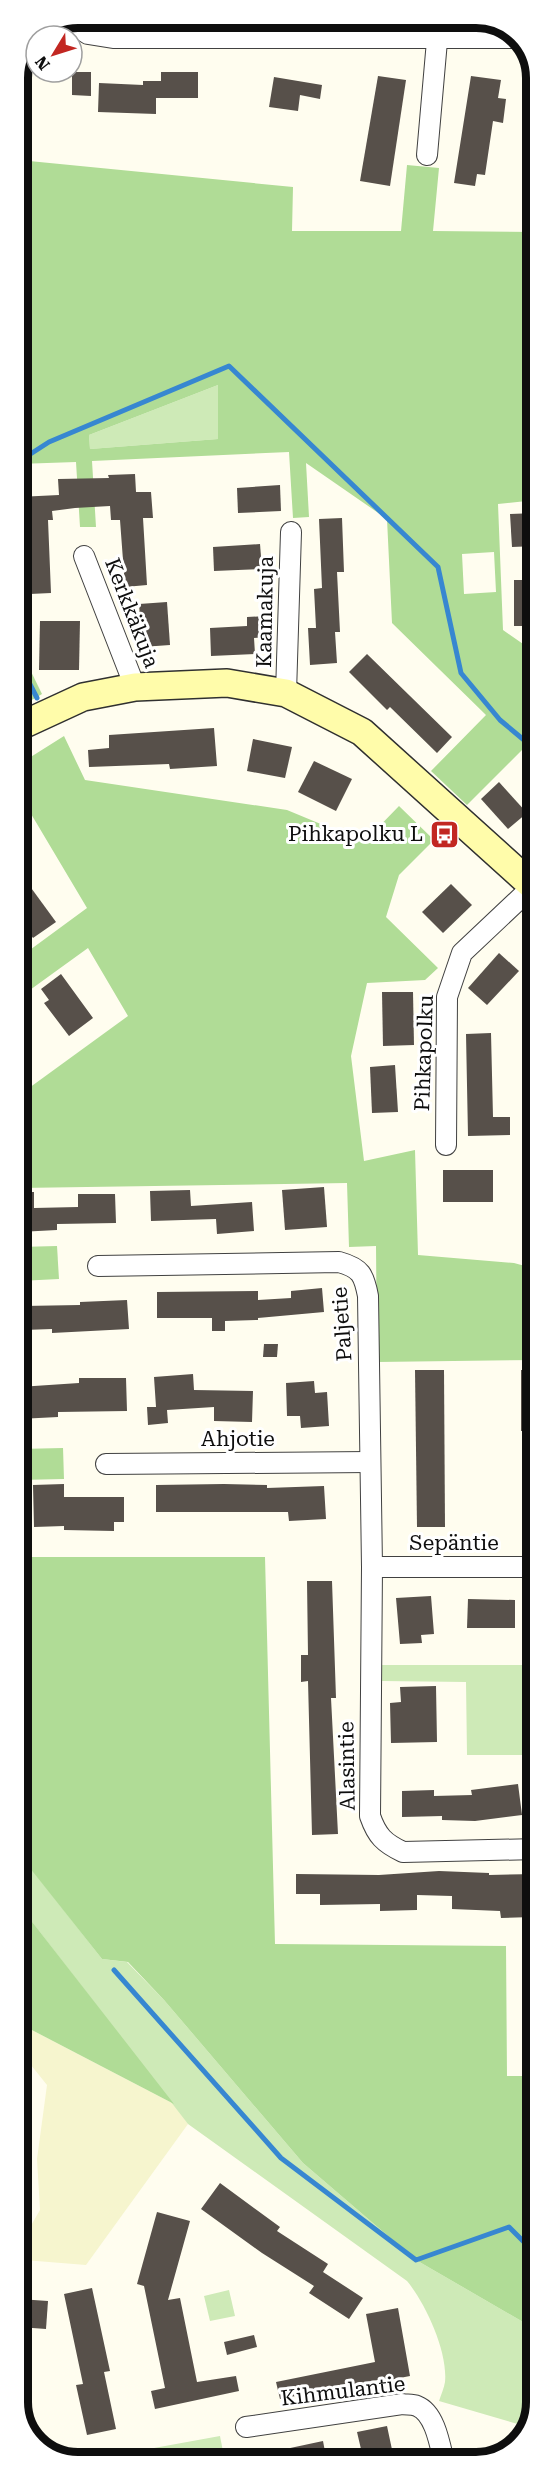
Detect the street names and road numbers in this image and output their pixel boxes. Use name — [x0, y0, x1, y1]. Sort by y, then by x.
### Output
street label: Kerkkäkuja — [100, 555, 164, 672]
street label: Kaamakuja — [252, 555, 278, 668]
street label: Pihkapolku — [410, 994, 438, 1112]
street label: Paljetie — [327, 1286, 357, 1362]
street label: Ahjotie — [201, 1427, 275, 1451]
street label: Sepäntie — [409, 1531, 499, 1555]
street label: Alasintie — [334, 1721, 360, 1811]
street label: Kihmulantie — [279, 2371, 407, 2411]

